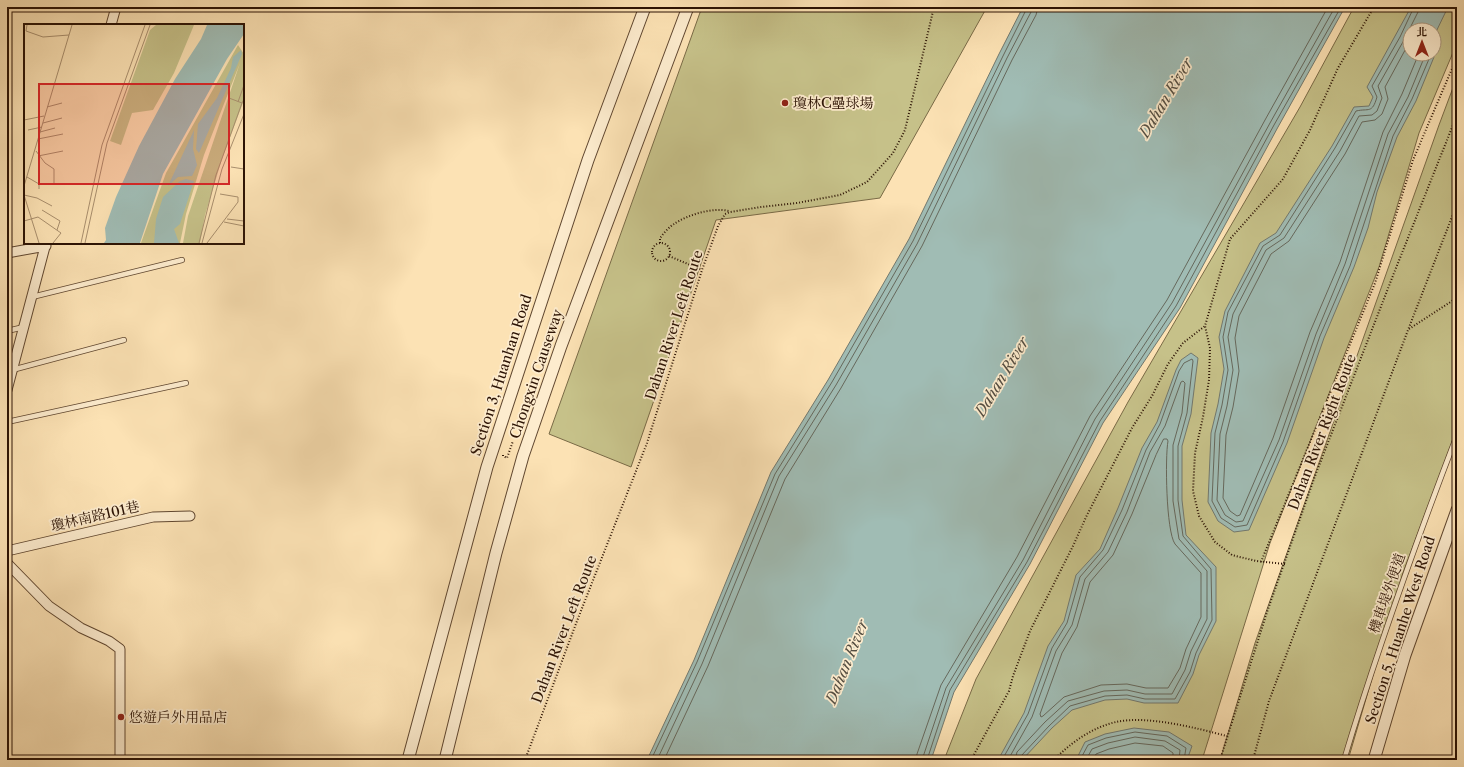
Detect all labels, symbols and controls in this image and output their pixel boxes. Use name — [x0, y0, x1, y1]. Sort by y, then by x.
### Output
north arrow — [1402, 22, 1442, 62]
inset map — [24, 24, 244, 244]
text: 北 — [1417, 25, 1428, 39]
water label: Dahan River — [1134, 54, 1197, 142]
place label: 瓊林C壘球場 — [793, 94, 874, 112]
marker: 瓊林C壘球場 — [780, 98, 790, 108]
street label: Dahan River Left Route — [641, 248, 707, 402]
street label: Section 3, Huanhan Road — [466, 292, 536, 458]
street label: Chongxin Causeway — [505, 307, 567, 441]
water label: Dahan River — [970, 333, 1033, 421]
street label: Dahan River Right Route — [1284, 351, 1360, 513]
street label: 瓊林南路101巷 — [49, 497, 141, 535]
street label: Section 5, Huanhe West Road — [1361, 533, 1439, 726]
street label: 機車堤外便道 — [1365, 550, 1409, 636]
street label: Dahan River Left Route — [528, 553, 601, 705]
water label: Dahan River — [821, 616, 872, 708]
place label: 悠遊戶外用品店 — [129, 708, 227, 726]
marker: 悠遊戶外用品店 — [116, 712, 126, 722]

